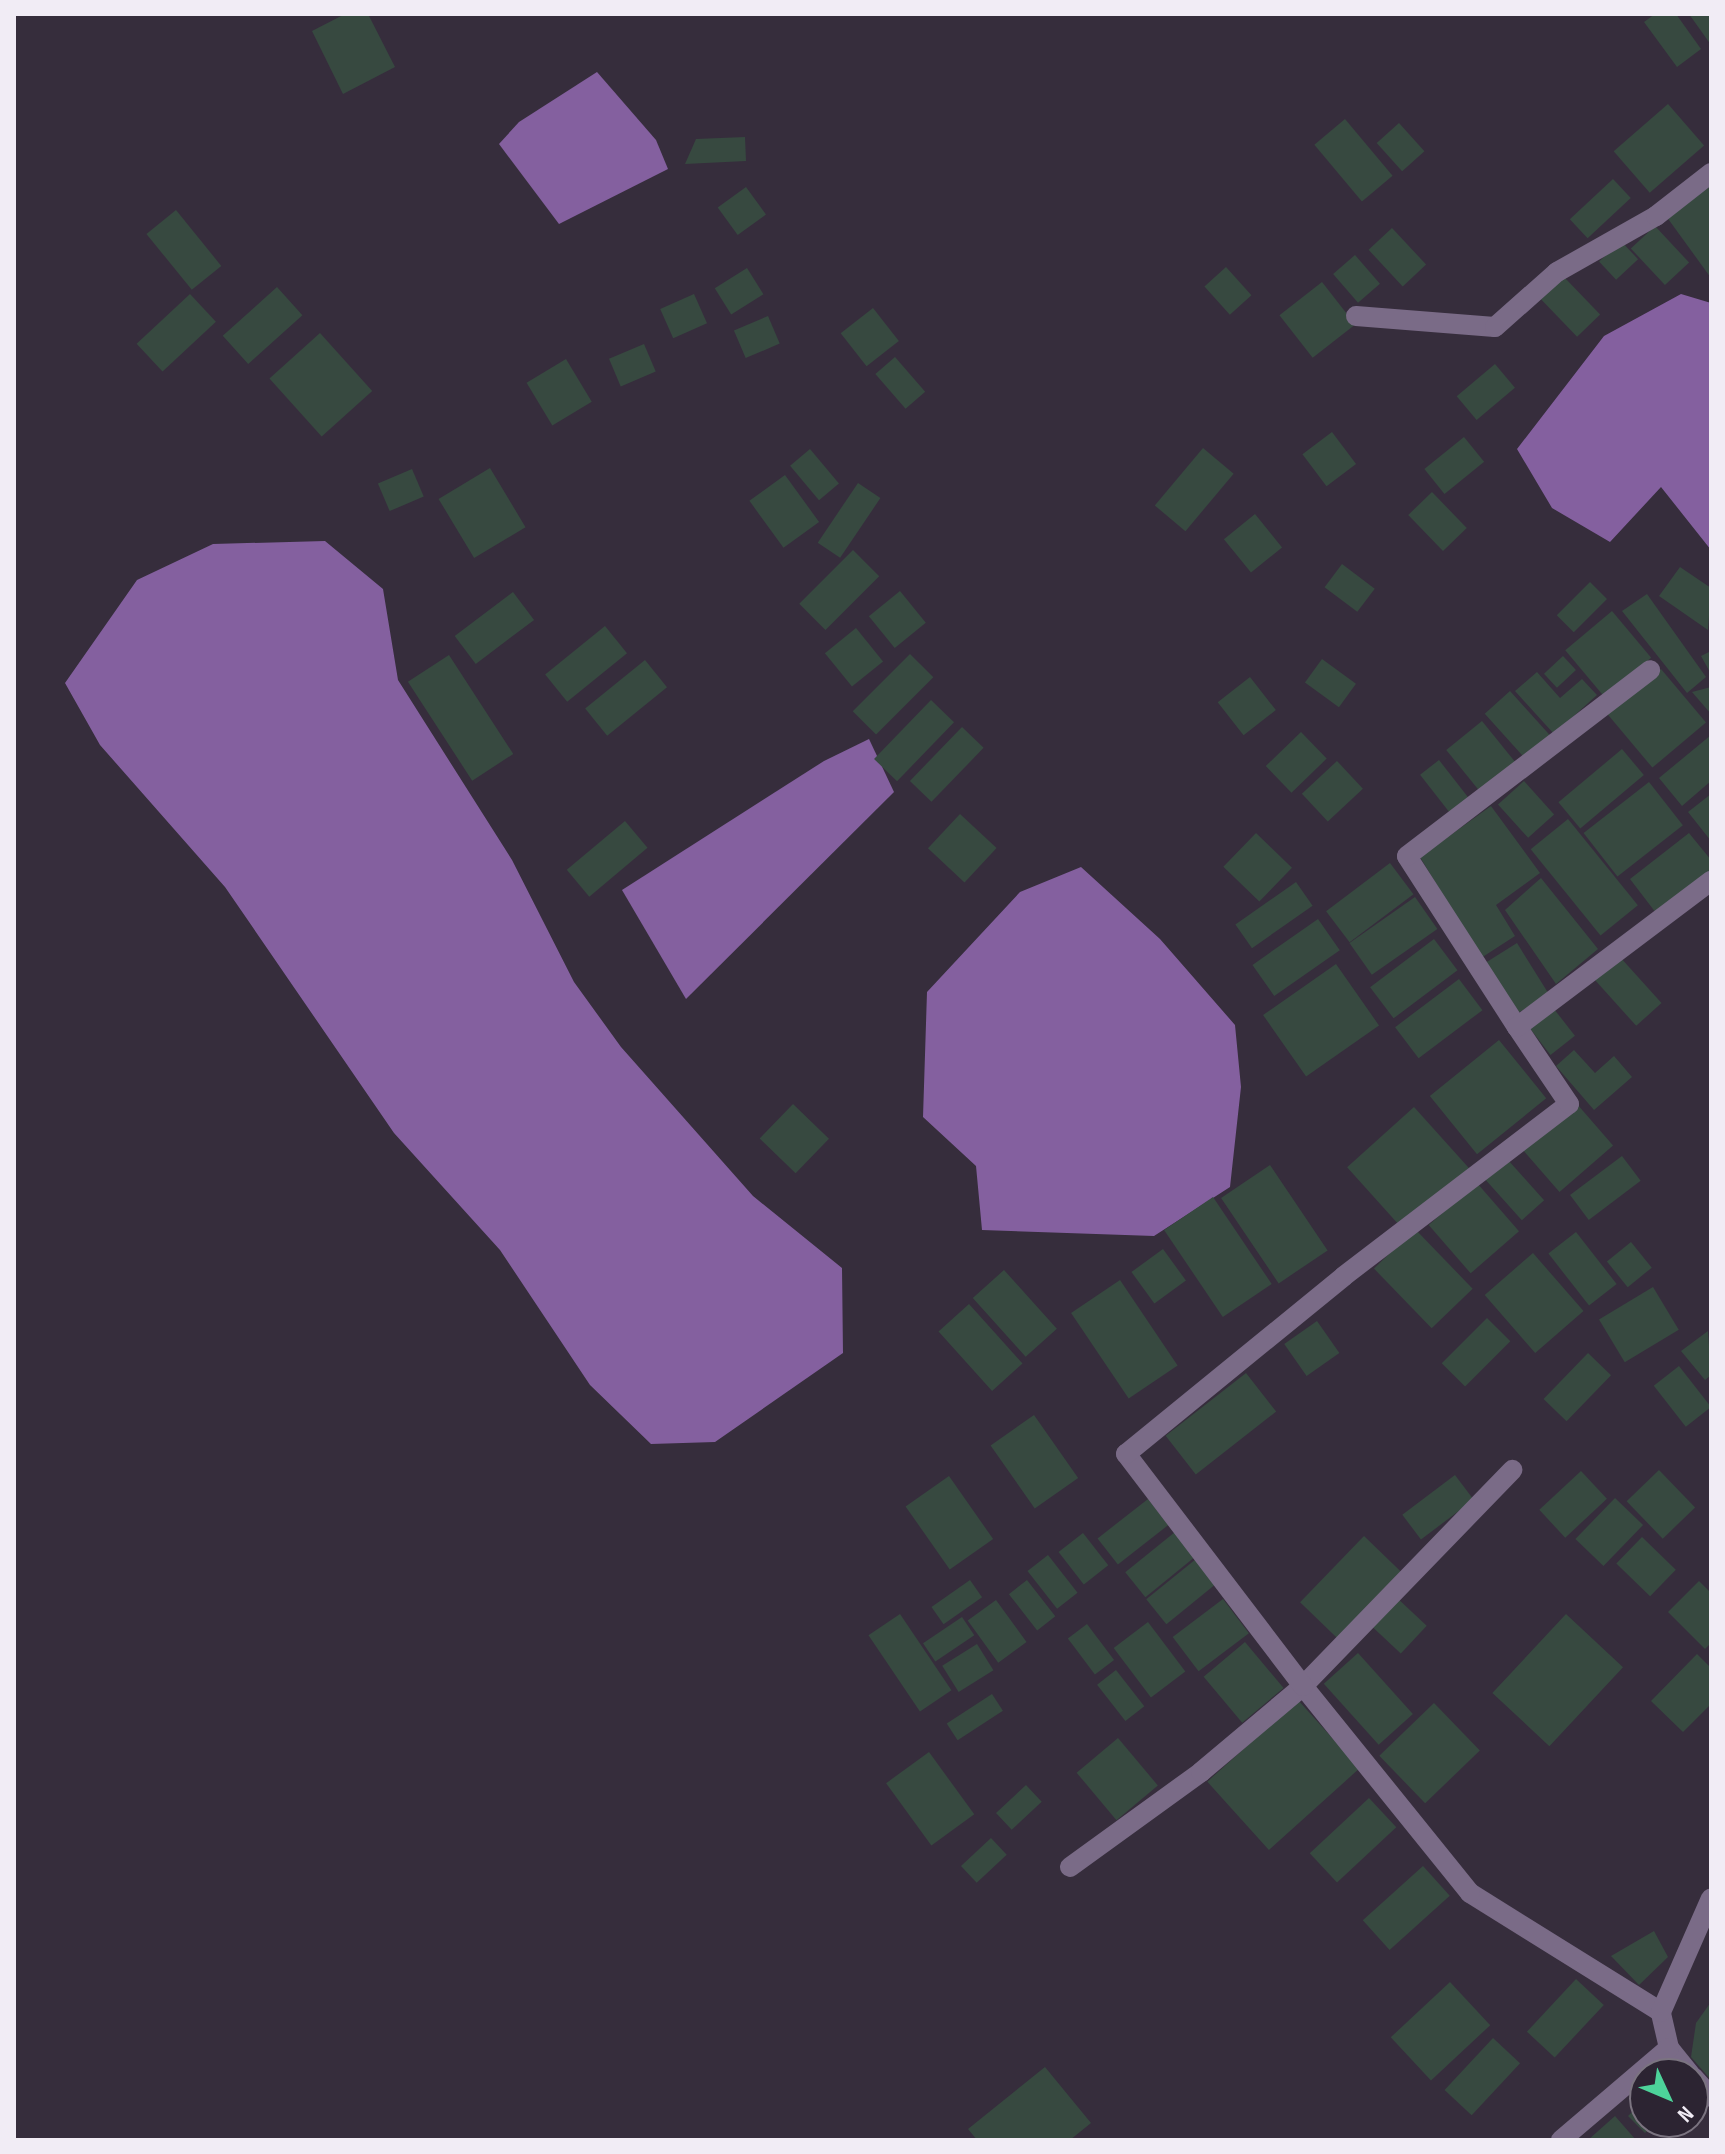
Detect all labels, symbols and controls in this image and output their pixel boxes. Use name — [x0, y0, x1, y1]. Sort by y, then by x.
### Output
north arrow — [1629, 2058, 1709, 2138]
text: N — [1671, 2100, 1699, 2127]

